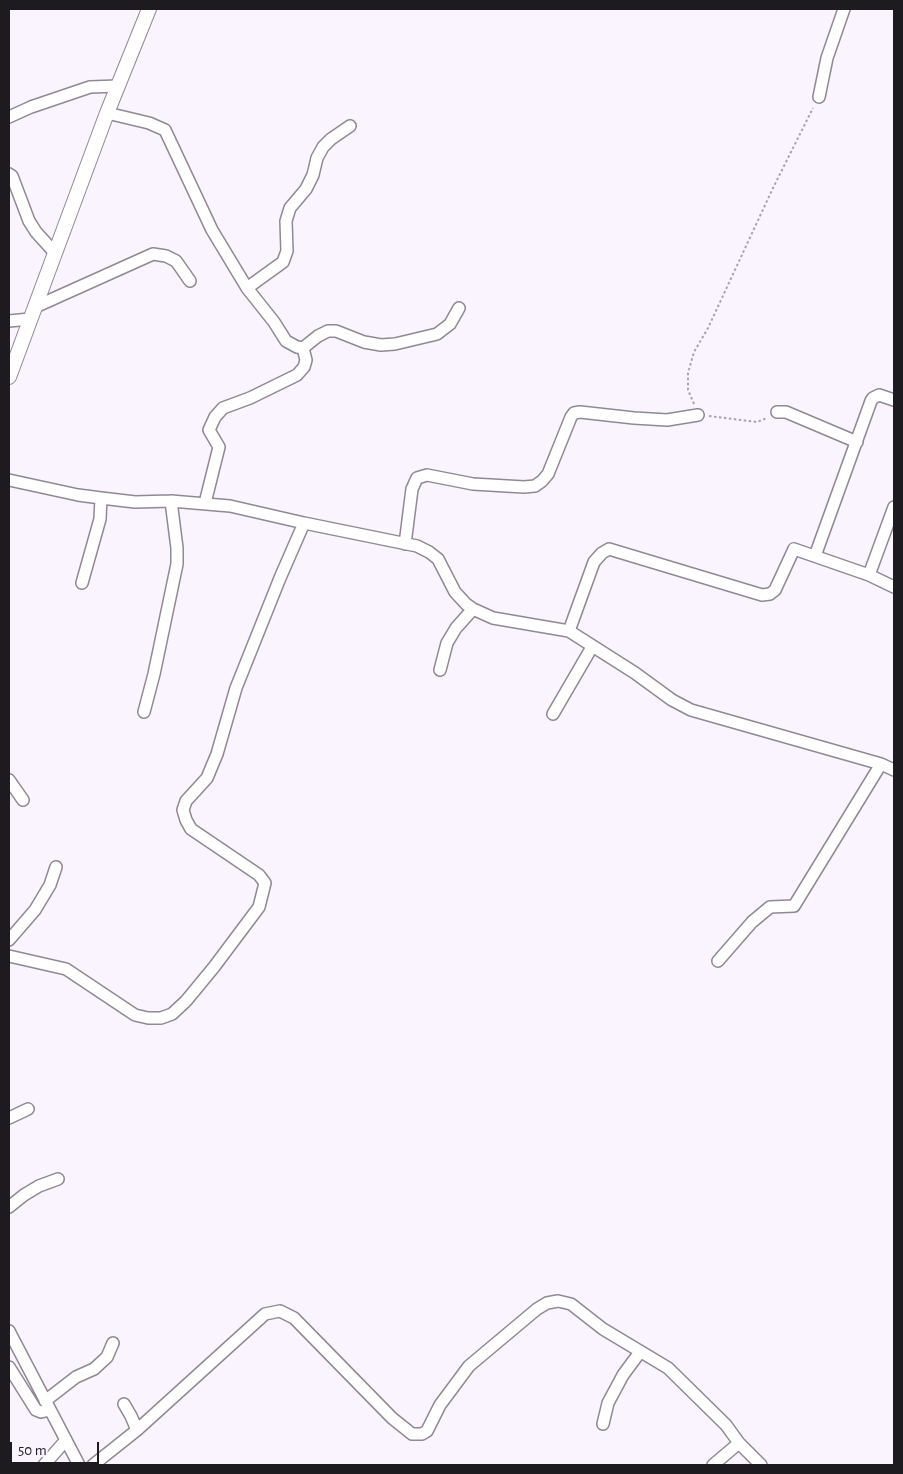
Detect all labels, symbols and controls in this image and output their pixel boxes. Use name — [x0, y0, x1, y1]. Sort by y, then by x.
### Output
scale bar — [12, 1432, 101, 1464]
text: 50 m — [18, 1443, 47, 1458]

